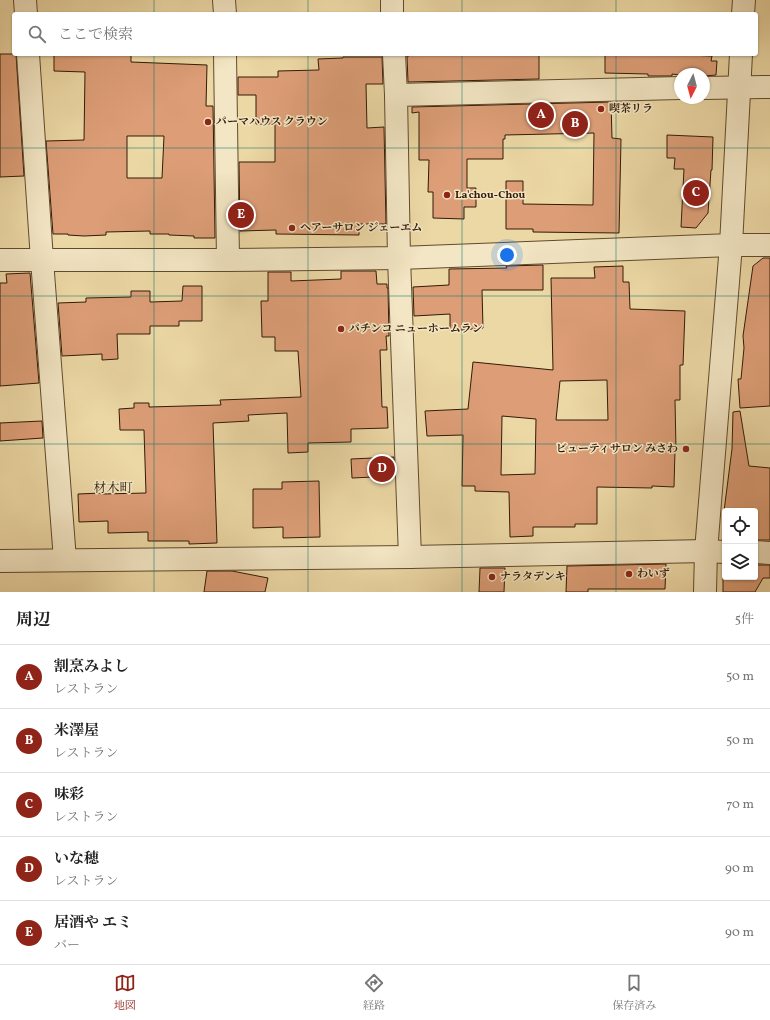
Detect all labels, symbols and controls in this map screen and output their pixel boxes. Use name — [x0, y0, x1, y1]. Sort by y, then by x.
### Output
search box — [12, 12, 758, 56]
icon: search — [26, 23, 48, 45]
text: ここで検索 — [58, 25, 133, 46]
north arrow — [674, 68, 710, 104]
pin: A — [528, 100, 554, 130]
place label: 喫茶リラ — [609, 102, 653, 117]
marker: 喫茶リラ — [596, 104, 606, 114]
pin: B — [562, 109, 588, 139]
place label: パーマハウス クラウン — [215, 115, 328, 130]
marker: パーマハウス クラウン — [203, 117, 213, 127]
pin: C — [683, 178, 709, 208]
place label: La'chou-Chou — [455, 188, 526, 203]
marker: La'chou-Chou — [442, 190, 452, 200]
pin: E — [228, 200, 254, 230]
place label: ヘアーサロン ジェーエム — [300, 221, 422, 236]
marker: ヘアーサロン ジェーエム — [287, 223, 297, 233]
your location — [497, 245, 517, 265]
place label: パチンコ ニューホームラン — [348, 322, 483, 337]
marker: パチンコ ニューホームラン — [336, 324, 346, 334]
place label: ビューティサロン みさわ — [556, 442, 678, 457]
marker: ビューティサロン みさわ — [681, 444, 691, 454]
pin: D — [369, 454, 395, 484]
district label: 材木町 — [93, 480, 133, 498]
map controls — [722, 508, 758, 580]
button: locate — [722, 508, 758, 544]
button: layers — [722, 544, 758, 580]
place label: わいず — [637, 567, 670, 582]
marker: わいず — [624, 569, 634, 579]
place label: ナラタデンキ — [500, 570, 566, 585]
marker: ナラタデンキ — [487, 572, 497, 582]
text: 周辺 — [16, 609, 50, 632]
text: 5件 — [735, 611, 754, 629]
text: 割烹みよし — [54, 657, 129, 678]
text: A — [24, 668, 34, 686]
text: 50 m — [726, 668, 754, 686]
text: レストラン — [54, 681, 119, 699]
text: 米澤屋 — [54, 721, 99, 742]
text: B — [25, 732, 33, 750]
text: 50 m — [726, 732, 754, 750]
text: レストラン — [54, 745, 119, 763]
text: 味彩 — [54, 785, 84, 806]
text: C — [25, 796, 33, 814]
text: 70 m — [726, 796, 754, 814]
text: レストラン — [54, 809, 119, 827]
text: いな穂 — [54, 849, 99, 870]
text: D — [24, 860, 34, 878]
text: 90 m — [725, 860, 754, 878]
text: レストラン — [54, 873, 119, 891]
text: 居酒や エミ — [54, 913, 132, 934]
text: E — [25, 924, 33, 942]
text: 90 m — [725, 924, 754, 942]
text: バー — [54, 937, 80, 955]
tab: 地図 — [114, 972, 136, 1014]
tab: 経路 — [363, 972, 385, 1014]
tab: 保存済み — [612, 972, 656, 1014]

